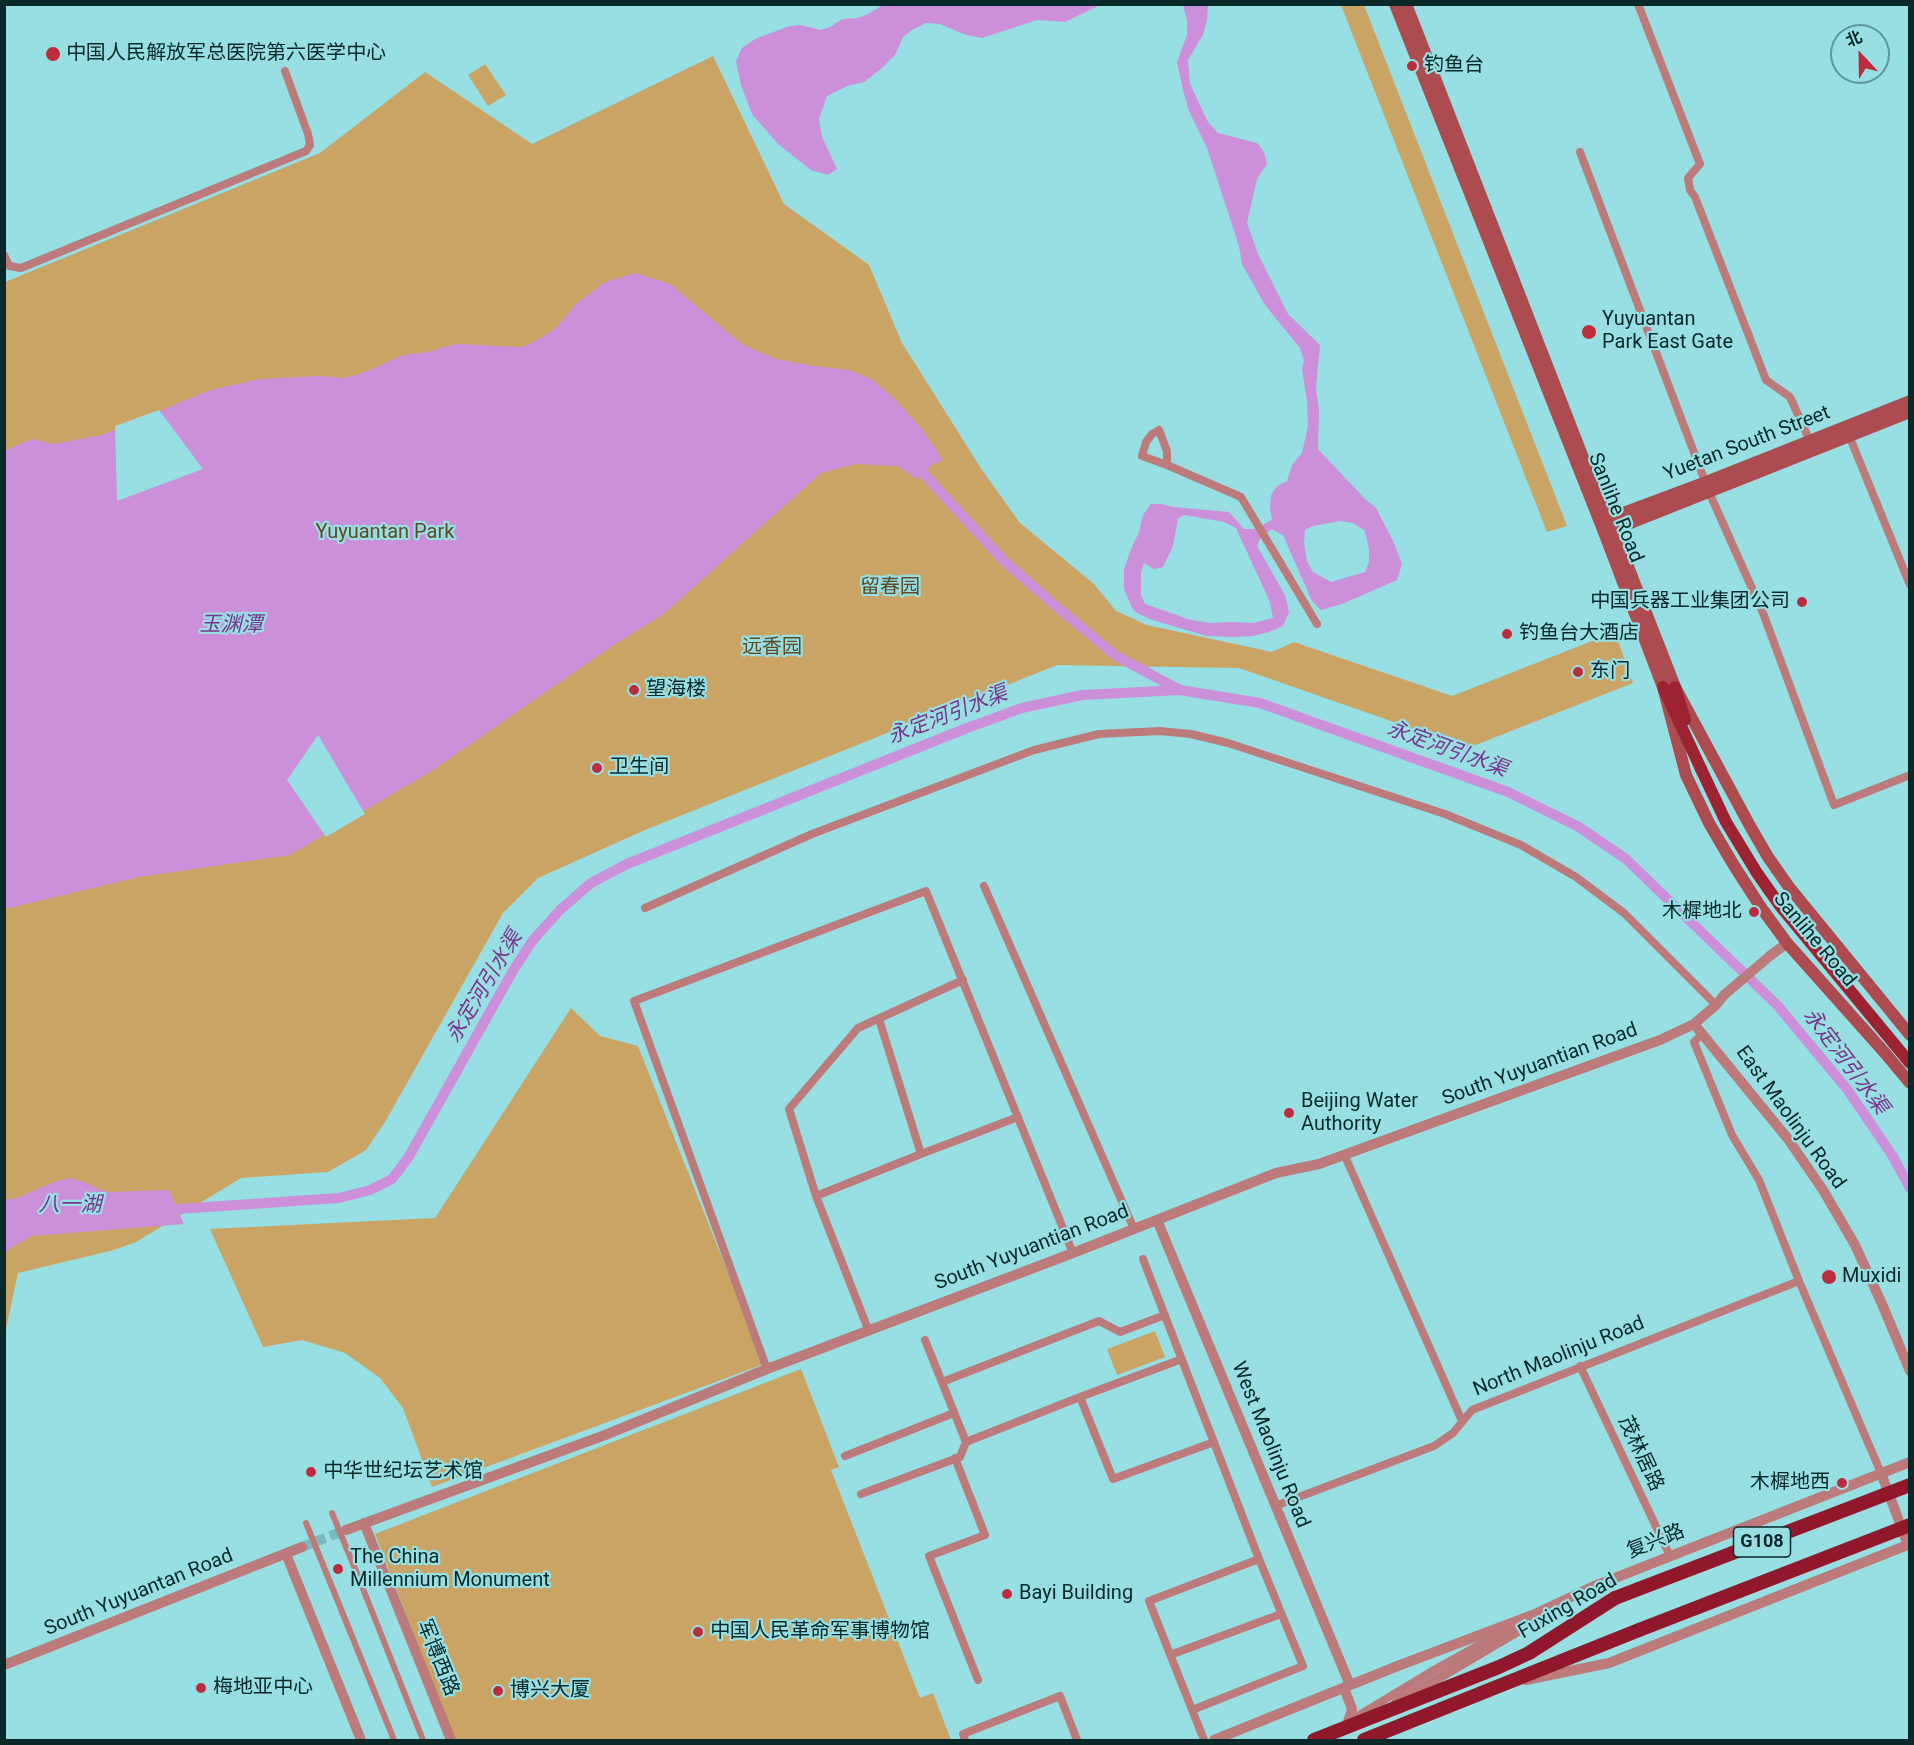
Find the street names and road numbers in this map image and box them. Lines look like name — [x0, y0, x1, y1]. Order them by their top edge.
street label: Yuetan South Street — [1660, 401, 1834, 487]
street label: Sanlihe Road — [1582, 450, 1648, 566]
street label: Sanlihe Road — [1768, 888, 1860, 992]
street label: South Yuyuantian Road — [1439, 1018, 1641, 1112]
street label: East Maolinju Road — [1730, 1042, 1850, 1194]
street label: South Yuyuantian Road — [932, 1200, 1132, 1296]
street label: North Maolinju Road — [1470, 1312, 1648, 1402]
street label: West Maolinju Road — [1226, 1358, 1314, 1532]
street label: 茂林居路 — [1612, 1413, 1668, 1495]
street label: 复兴路 — [1624, 1520, 1688, 1564]
road number: G108 — [1734, 1527, 1790, 1557]
street label: South Yuyuantan Road — [41, 1544, 237, 1642]
street label: Fuxing Road — [1514, 1569, 1622, 1645]
street label: 军博西路 — [411, 1616, 463, 1700]

